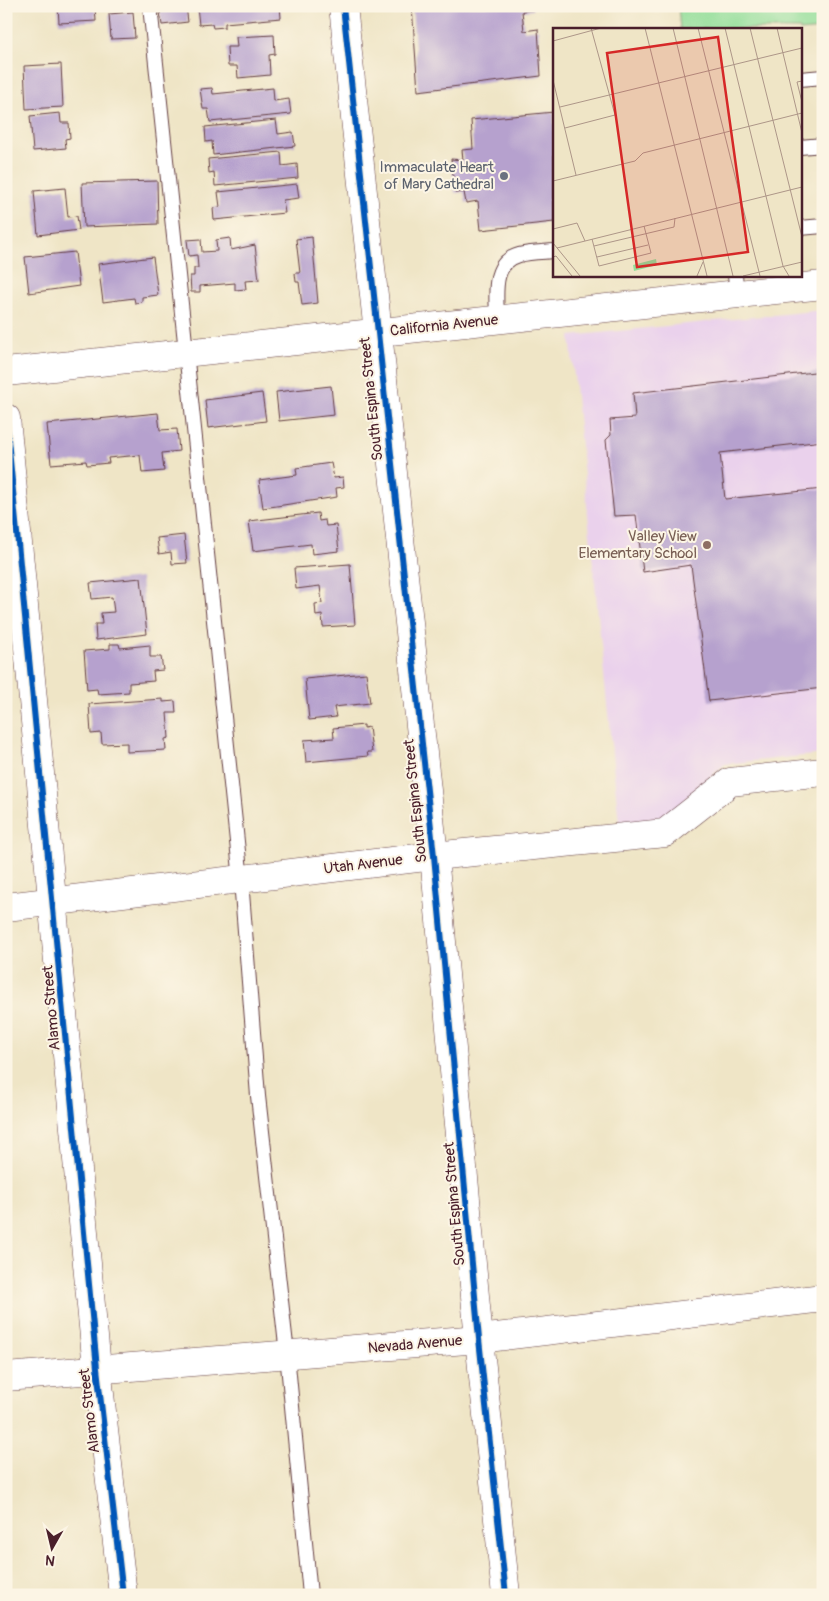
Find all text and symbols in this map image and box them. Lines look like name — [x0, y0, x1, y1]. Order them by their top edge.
inset map — [553, 28, 802, 276]
place label: Immaculate Heart of Mary Cathedral — [380, 158, 495, 194]
marker: Immaculate Heart of Mary Cathedral — [498, 170, 510, 182]
street label: California Avenue — [389, 310, 500, 341]
street label: South Espina Street — [355, 335, 387, 462]
place label: Valley View Elementary School — [579, 527, 697, 563]
marker: Valley View Elementary School — [701, 539, 713, 551]
street label: South Espina Street — [399, 737, 431, 864]
street label: Utah Avenue — [323, 850, 404, 879]
street label: Alamo Street — [38, 964, 65, 1051]
street label: South Espina Street — [440, 1140, 469, 1267]
street label: Nevada Avenue — [367, 1331, 464, 1358]
street label: Alamo Street — [75, 1366, 104, 1455]
north arrow — [28, 1524, 78, 1574]
text: N — [44, 1551, 56, 1569]

